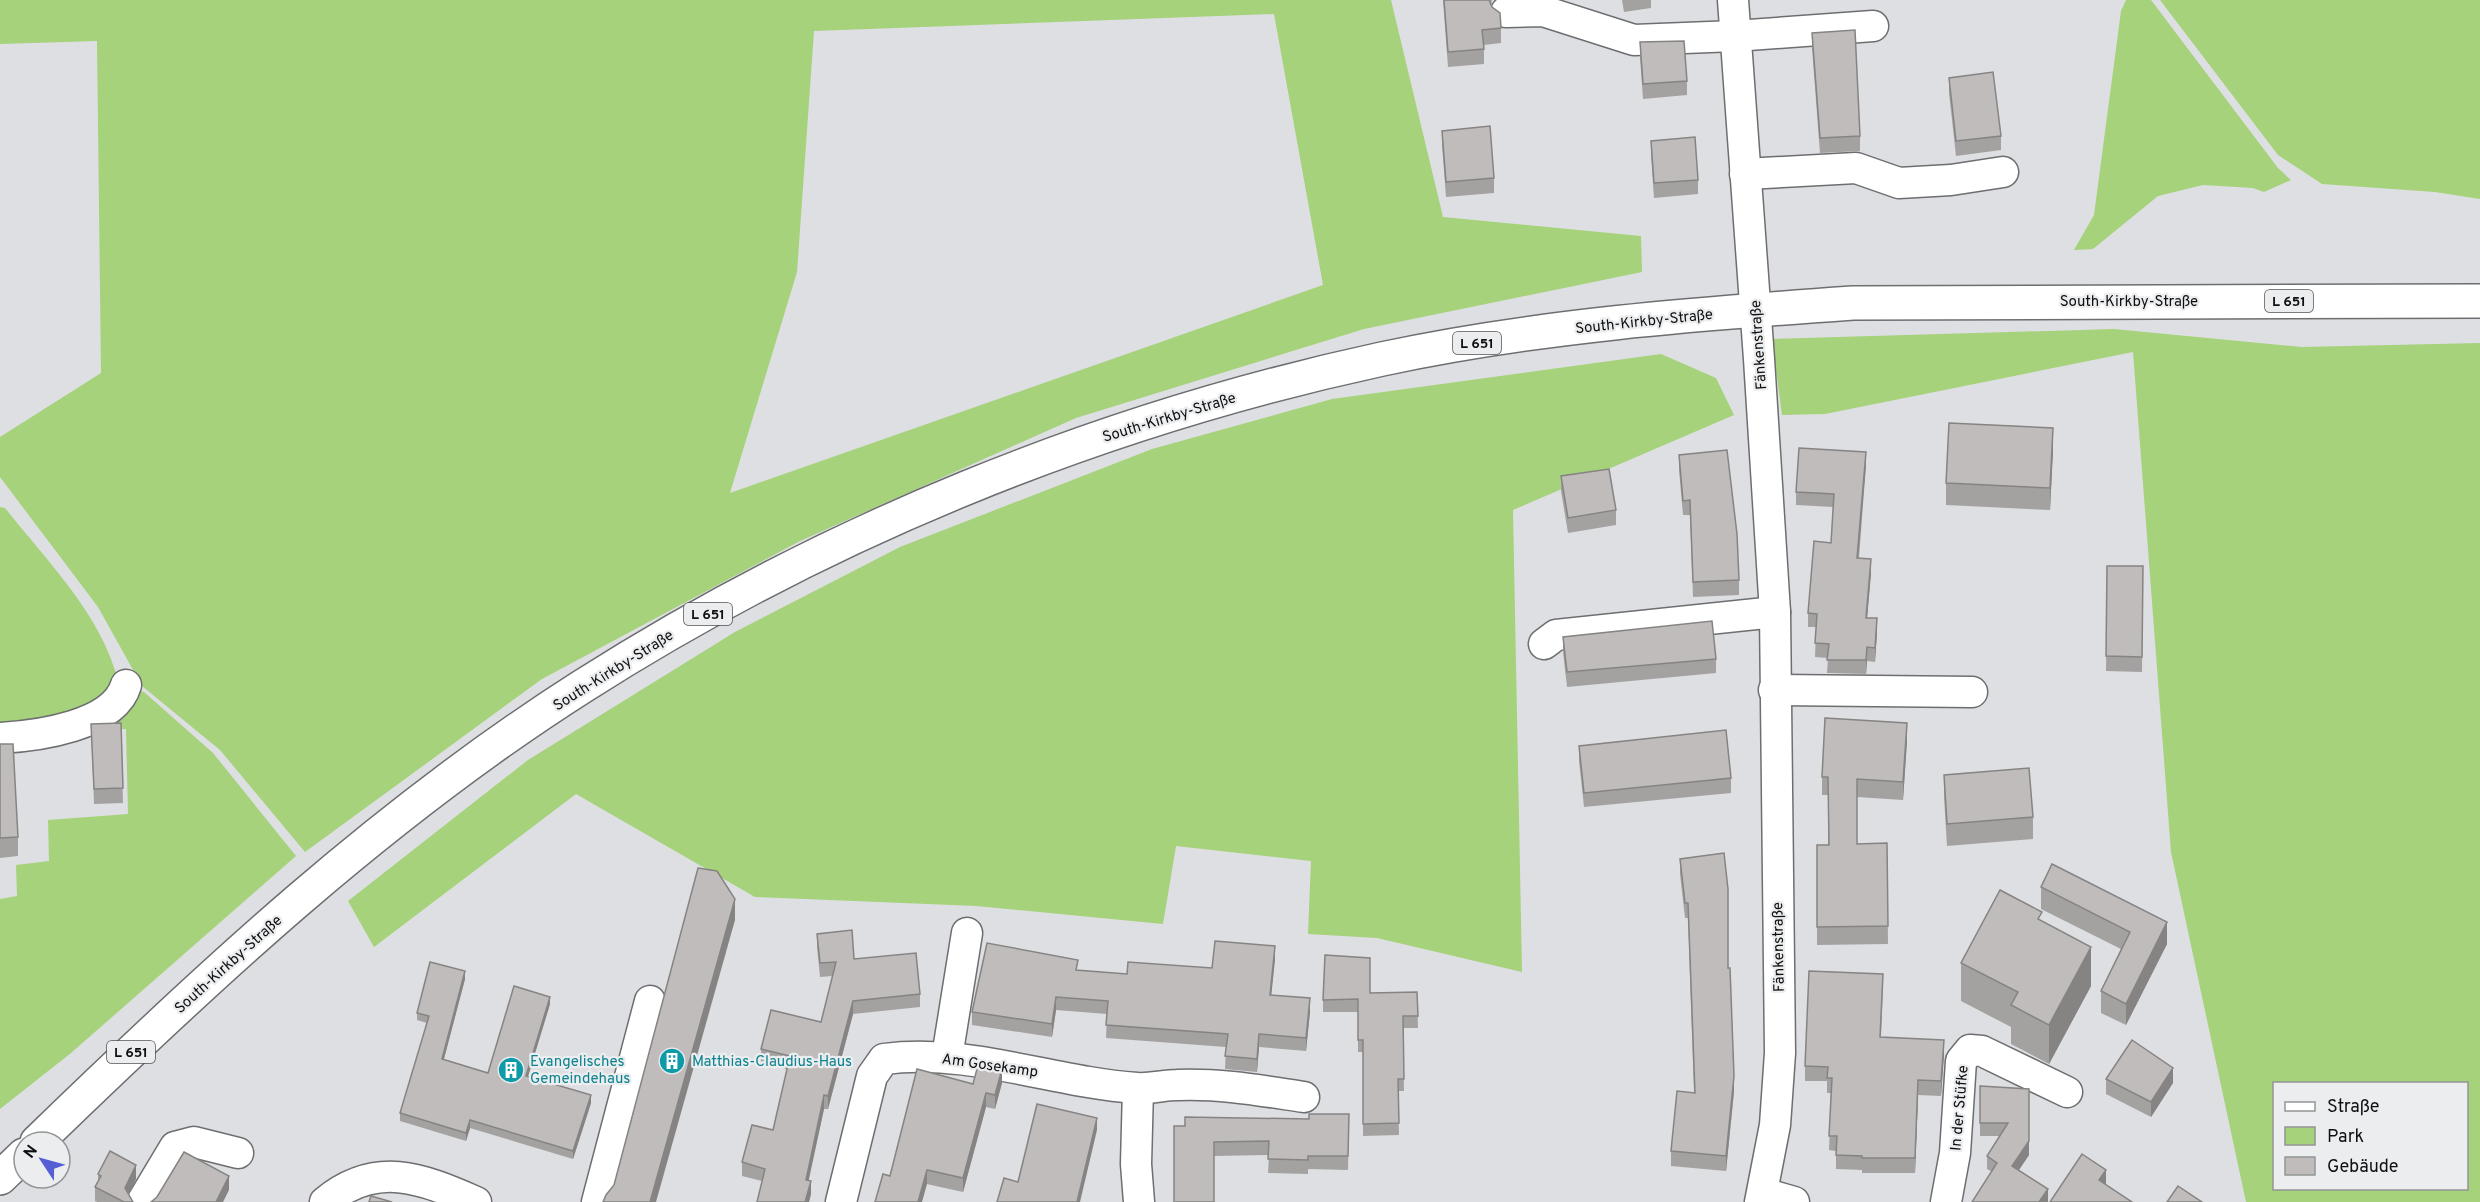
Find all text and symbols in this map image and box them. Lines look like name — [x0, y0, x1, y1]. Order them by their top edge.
road number: L 651 — [2265, 290, 2313, 312]
street label: South-Kirkby-Straße — [2060, 293, 2198, 312]
street label: Fänkenstraße — [1747, 299, 1772, 390]
street label: South-Kirkby-Straße — [1574, 306, 1714, 339]
road number: L 651 — [1453, 332, 1501, 354]
street label: South-Kirkby-Straße — [1101, 389, 1238, 448]
road number: L 651 — [684, 603, 732, 625]
street label: South-Kirkby-Straße — [550, 627, 677, 716]
street label: Fänkenstraße — [1769, 902, 1790, 992]
street label: South-Kirkby-Straße — [171, 912, 287, 1018]
road number: L 651 — [107, 1041, 155, 1063]
building icon: Matthias-Claudius-Haus — [657, 1046, 687, 1076]
street label: Am Gosekamp — [940, 1050, 1039, 1083]
place label: Evangelisches Gemeindehaus — [530, 1053, 630, 1089]
place label: Matthias-Claudius-Haus — [692, 1053, 852, 1072]
building icon: Evangelisches Gemeindehaus — [496, 1055, 526, 1085]
street label: In der Stüfke — [1947, 1065, 1974, 1152]
legend — [2273, 1082, 2468, 1190]
text: Straße — [2327, 1096, 2379, 1119]
text: Park — [2327, 1126, 2364, 1149]
north arrow — [12, 1130, 72, 1190]
text: N — [20, 1142, 43, 1163]
text: Gebäude — [2327, 1156, 2399, 1179]

